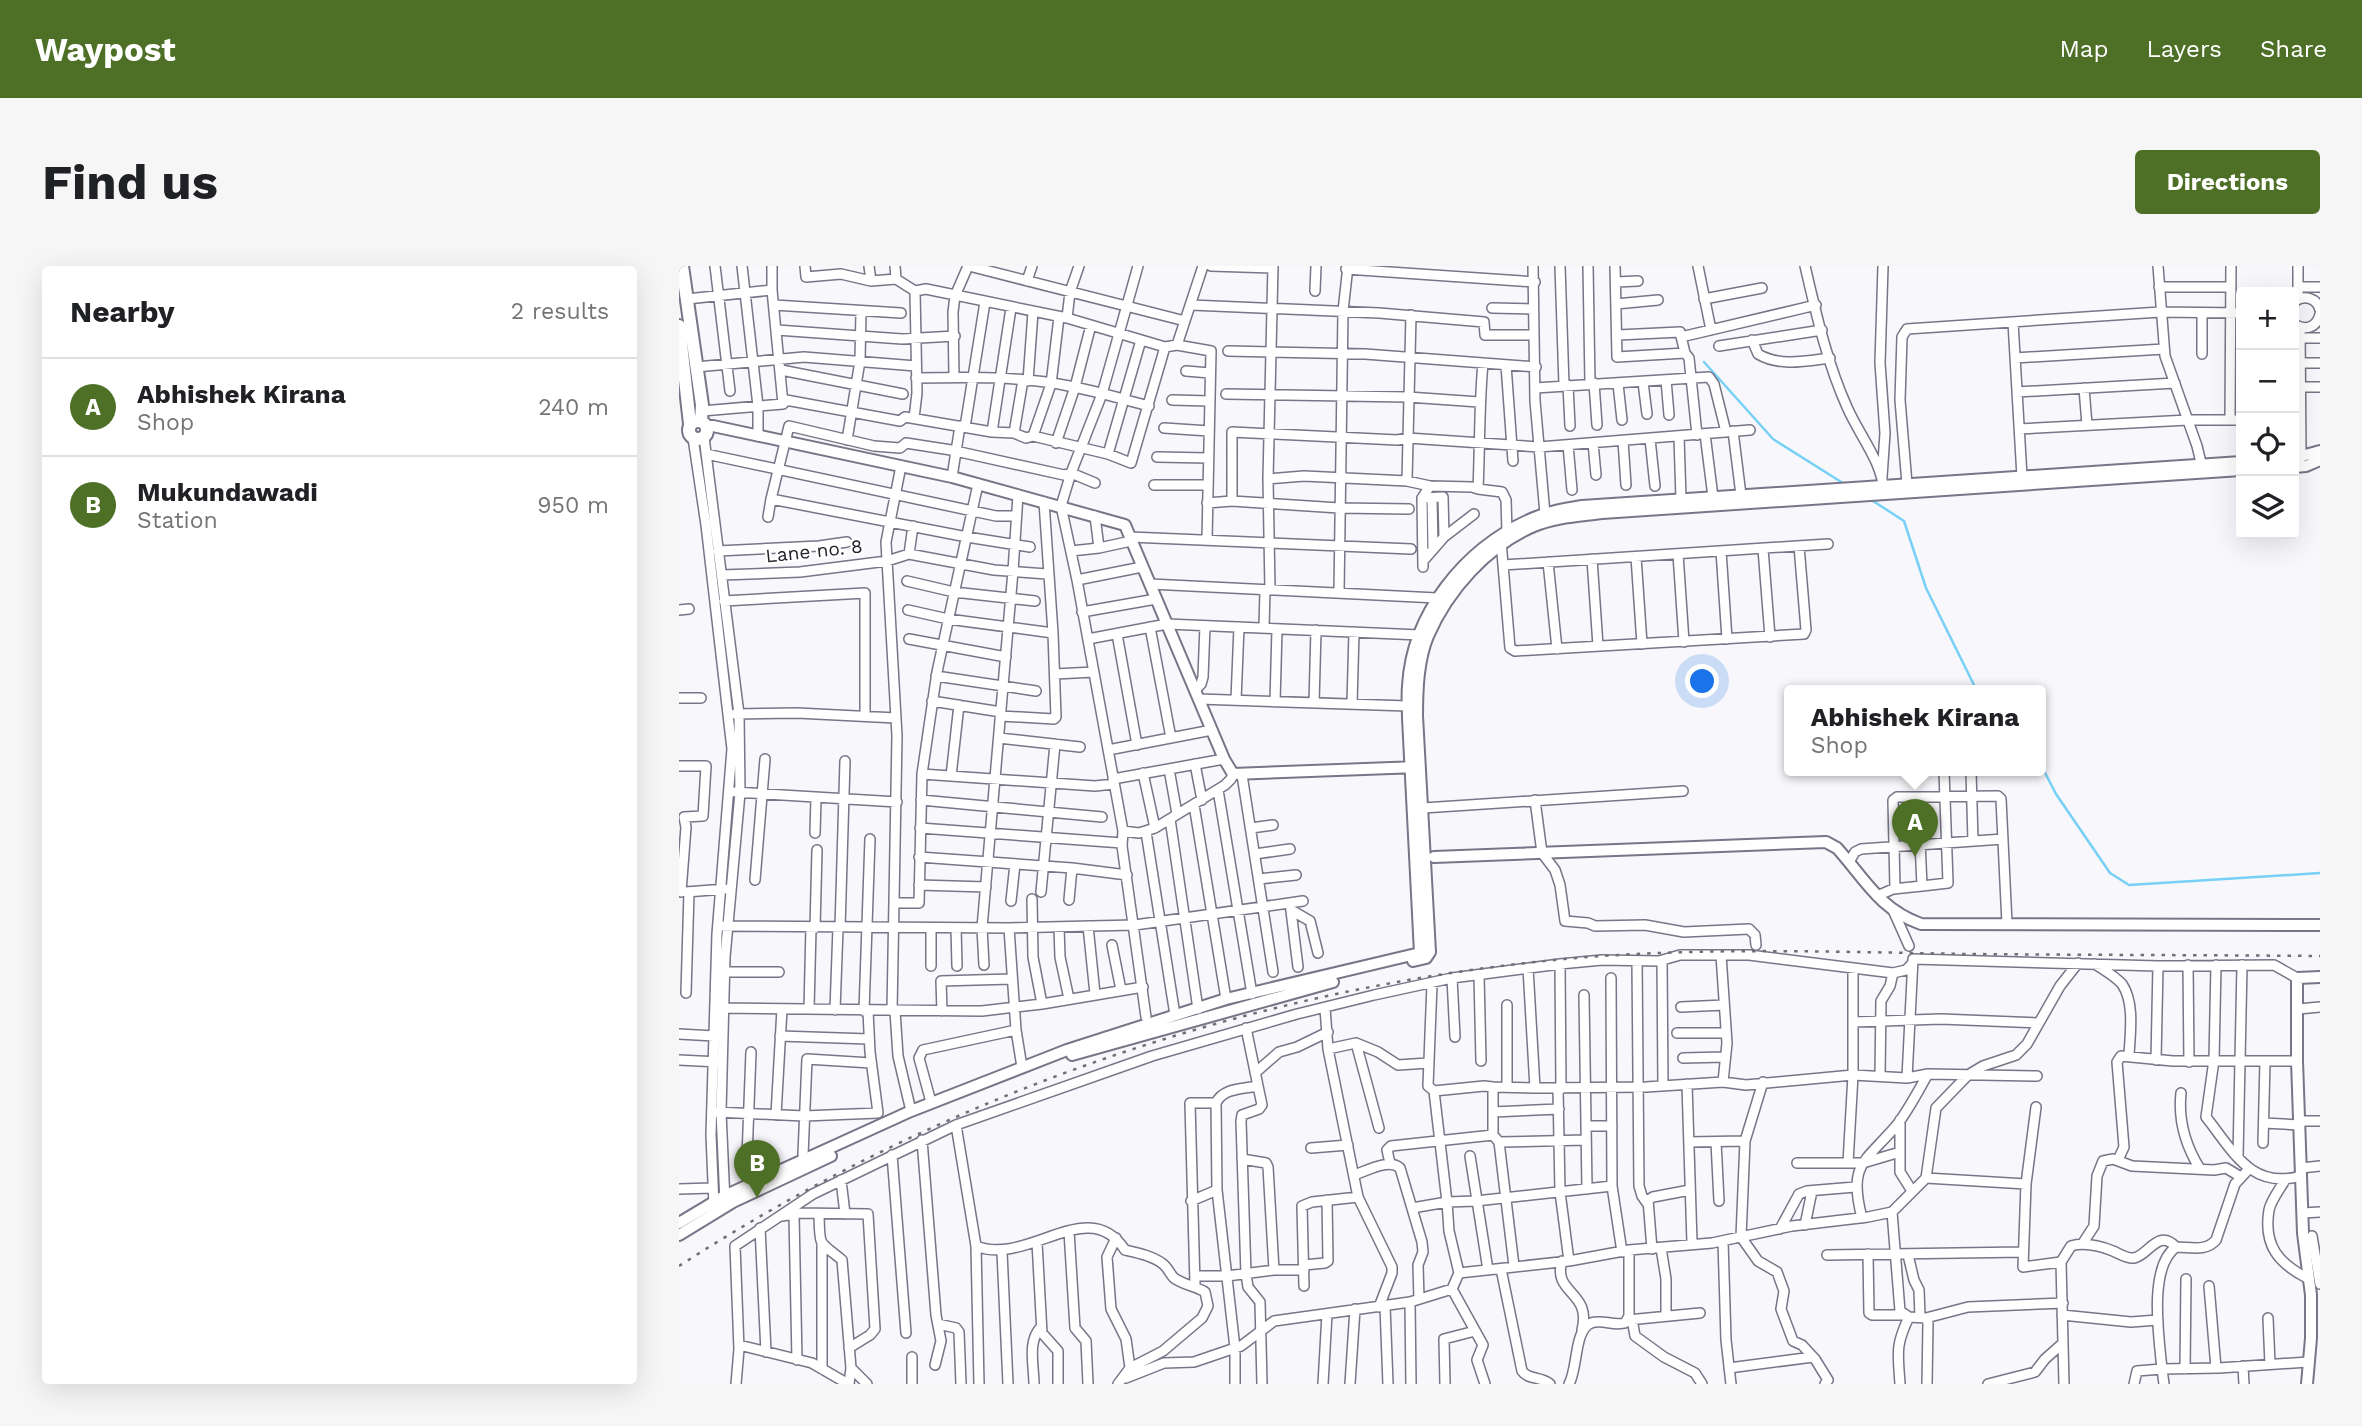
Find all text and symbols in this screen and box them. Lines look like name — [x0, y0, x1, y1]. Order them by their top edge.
text: Waypost — [35, 30, 176, 69]
text: Map — [2060, 35, 2108, 63]
text: Layers — [2146, 35, 2222, 63]
text: Share — [2260, 35, 2327, 63]
button: Directions — [2135, 150, 2320, 214]
text: Find us — [42, 153, 218, 211]
map controls — [2236, 287, 2299, 539]
button: + — [2236, 287, 2299, 350]
text: Nearby — [70, 294, 175, 329]
text: 2 results — [511, 298, 609, 325]
button: − — [2236, 350, 2299, 413]
text: Abhishek Kirana — [137, 379, 346, 409]
text: A — [85, 394, 101, 421]
text: 240 m — [538, 394, 609, 421]
text: Shop — [137, 409, 194, 436]
button: locate — [2236, 413, 2299, 476]
button: layers — [2236, 476, 2299, 539]
text: Mukundawadi — [137, 477, 318, 507]
text: B — [85, 492, 101, 519]
text: 950 m — [537, 492, 609, 519]
text: Station — [137, 507, 218, 534]
street label: Lane no. 8 — [764, 534, 864, 568]
your location — [1685, 664, 1719, 698]
popup — [1784, 685, 2046, 776]
text: Abhishek Kirana — [1811, 702, 2019, 732]
text: Shop — [1811, 732, 1868, 759]
pin: A — [1892, 799, 1938, 857]
pin: B — [734, 1140, 780, 1198]

